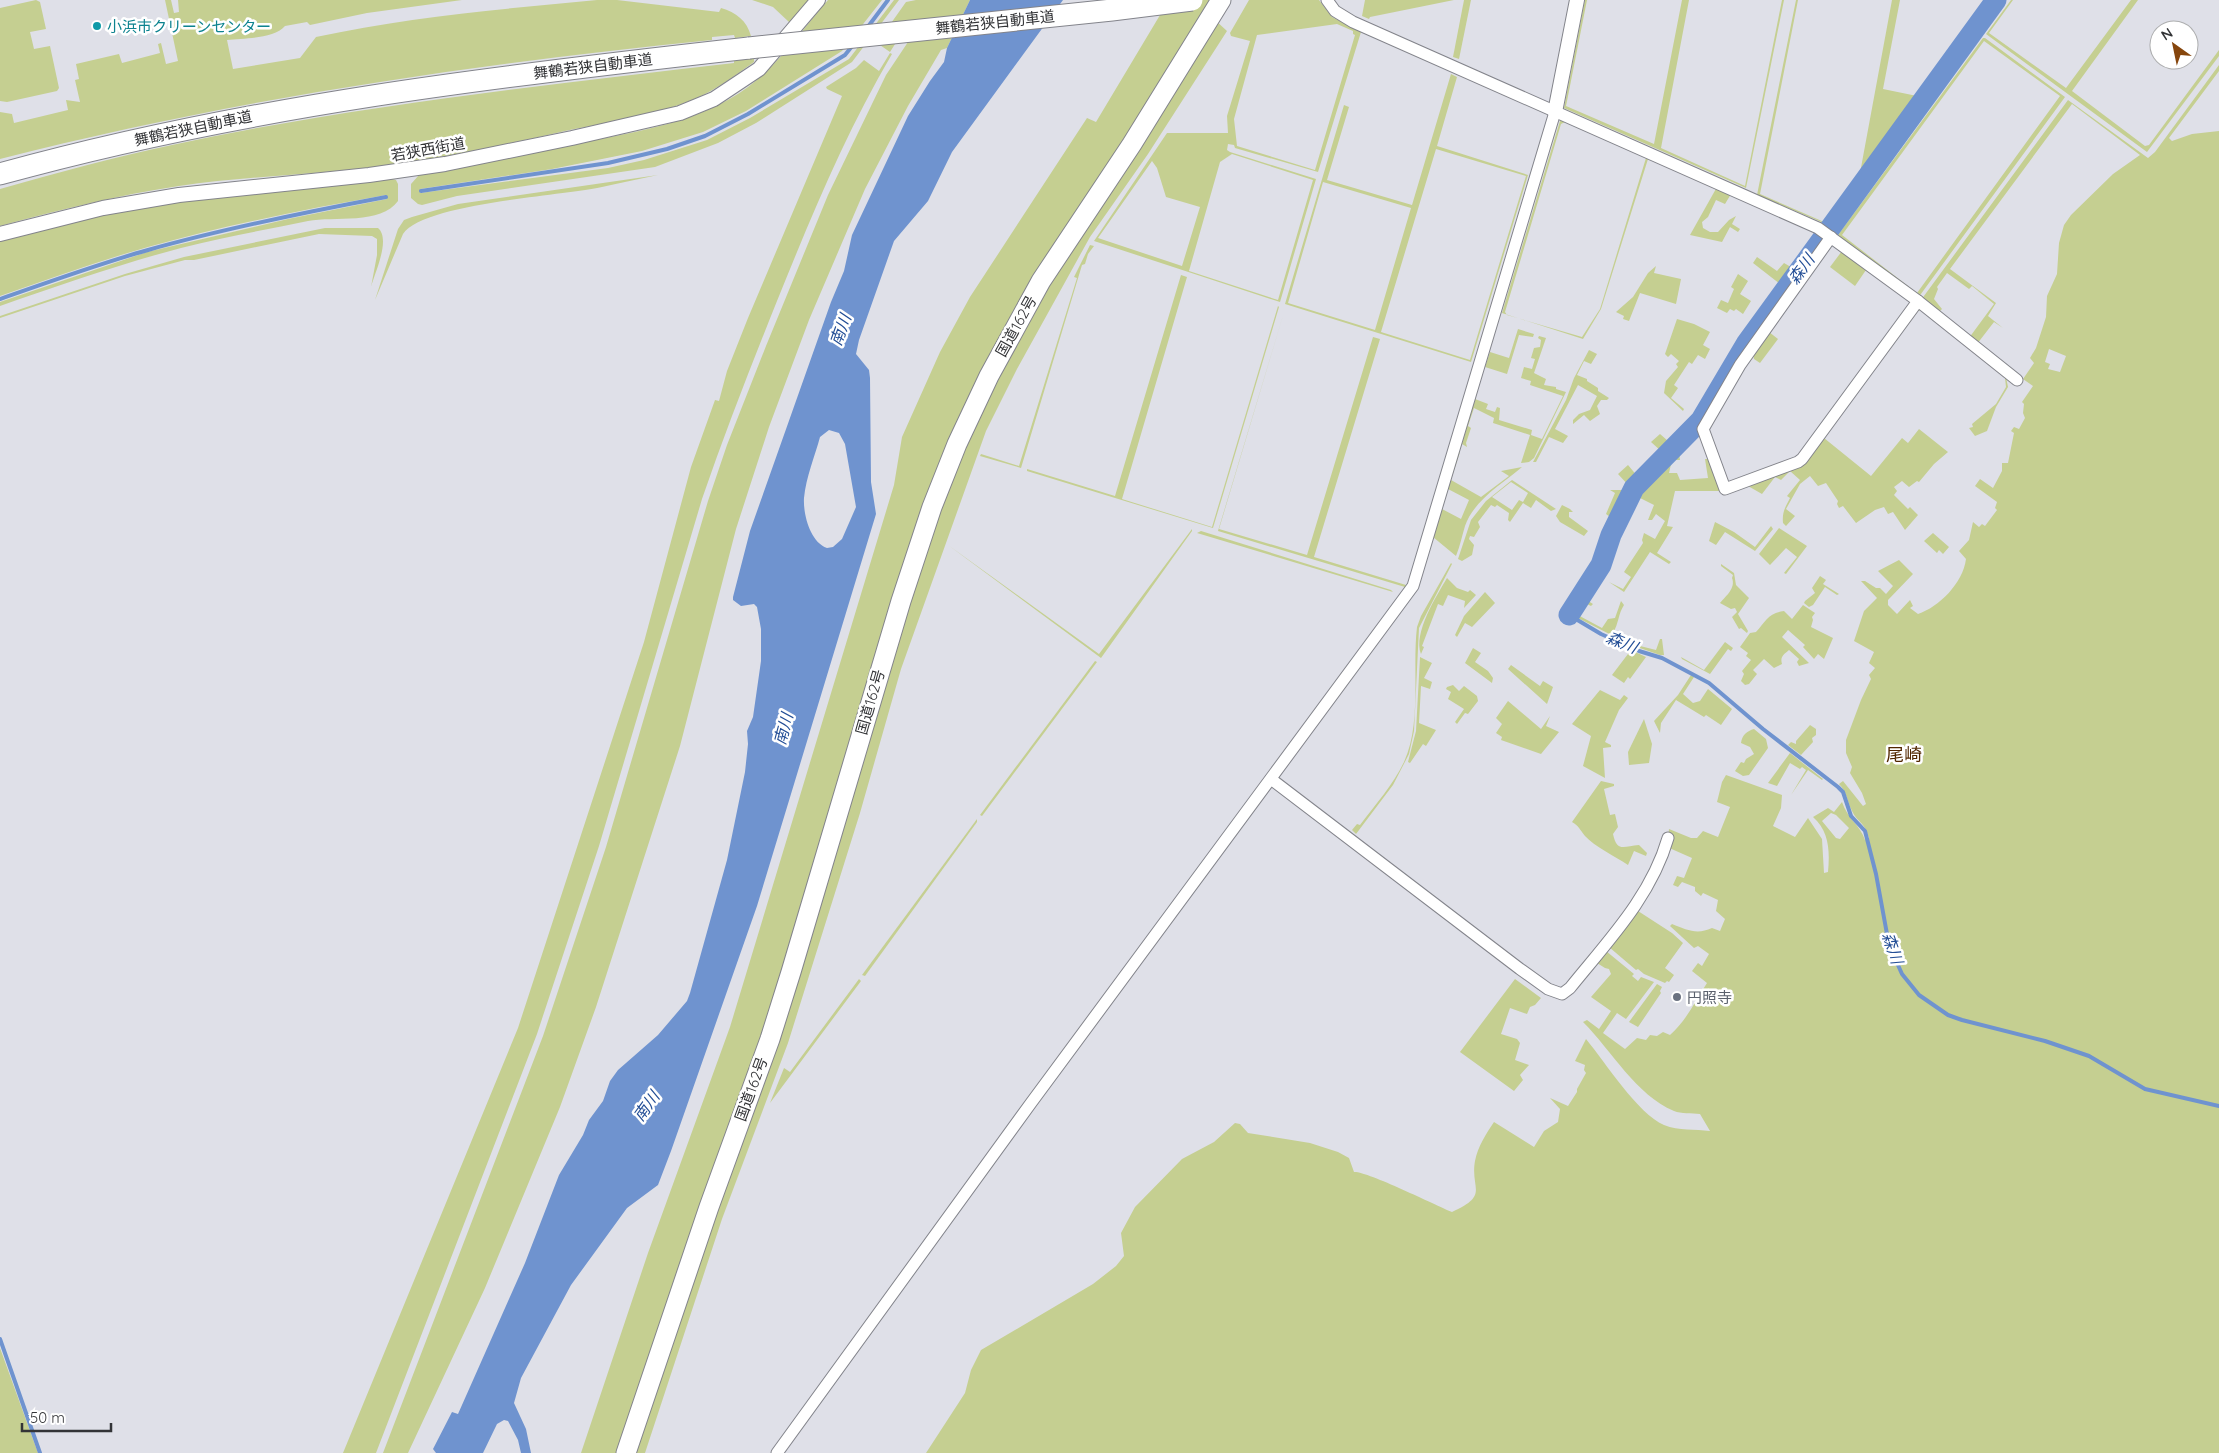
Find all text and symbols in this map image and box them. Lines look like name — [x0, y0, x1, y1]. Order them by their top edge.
street label: 舞鶴若狭自動車道 — [934, 6, 1056, 38]
place label: 小浜市クリーンセンター — [107, 17, 271, 36]
marker: 小浜市クリーンセンター — [91, 20, 103, 32]
north arrow — [2149, 20, 2199, 70]
text: N — [2158, 24, 2176, 44]
street label: 舞鶴若狭自動車道 — [532, 49, 654, 83]
street label: 舞鶴若狭自動車道 — [132, 106, 254, 150]
street label: 若狭西街道 — [389, 133, 467, 165]
water label: 森川 — [1784, 249, 1820, 288]
street label: 国道162号 — [991, 292, 1041, 360]
water label: 南川 — [825, 310, 856, 348]
water label: 森川 — [1603, 627, 1642, 658]
street label: 国道162号 — [852, 667, 888, 737]
water label: 南川 — [769, 709, 797, 747]
district label: 尾崎 — [1886, 743, 1922, 766]
water label: 森川 — [1878, 930, 1908, 968]
place label: 円照寺 — [1687, 988, 1732, 1007]
marker: 円照寺 — [1671, 991, 1683, 1003]
street label: 国道162号 — [731, 1054, 771, 1124]
water label: 南川 — [629, 1086, 665, 1125]
scale bar — [22, 1400, 111, 1432]
text: 50 m — [30, 1408, 65, 1427]

